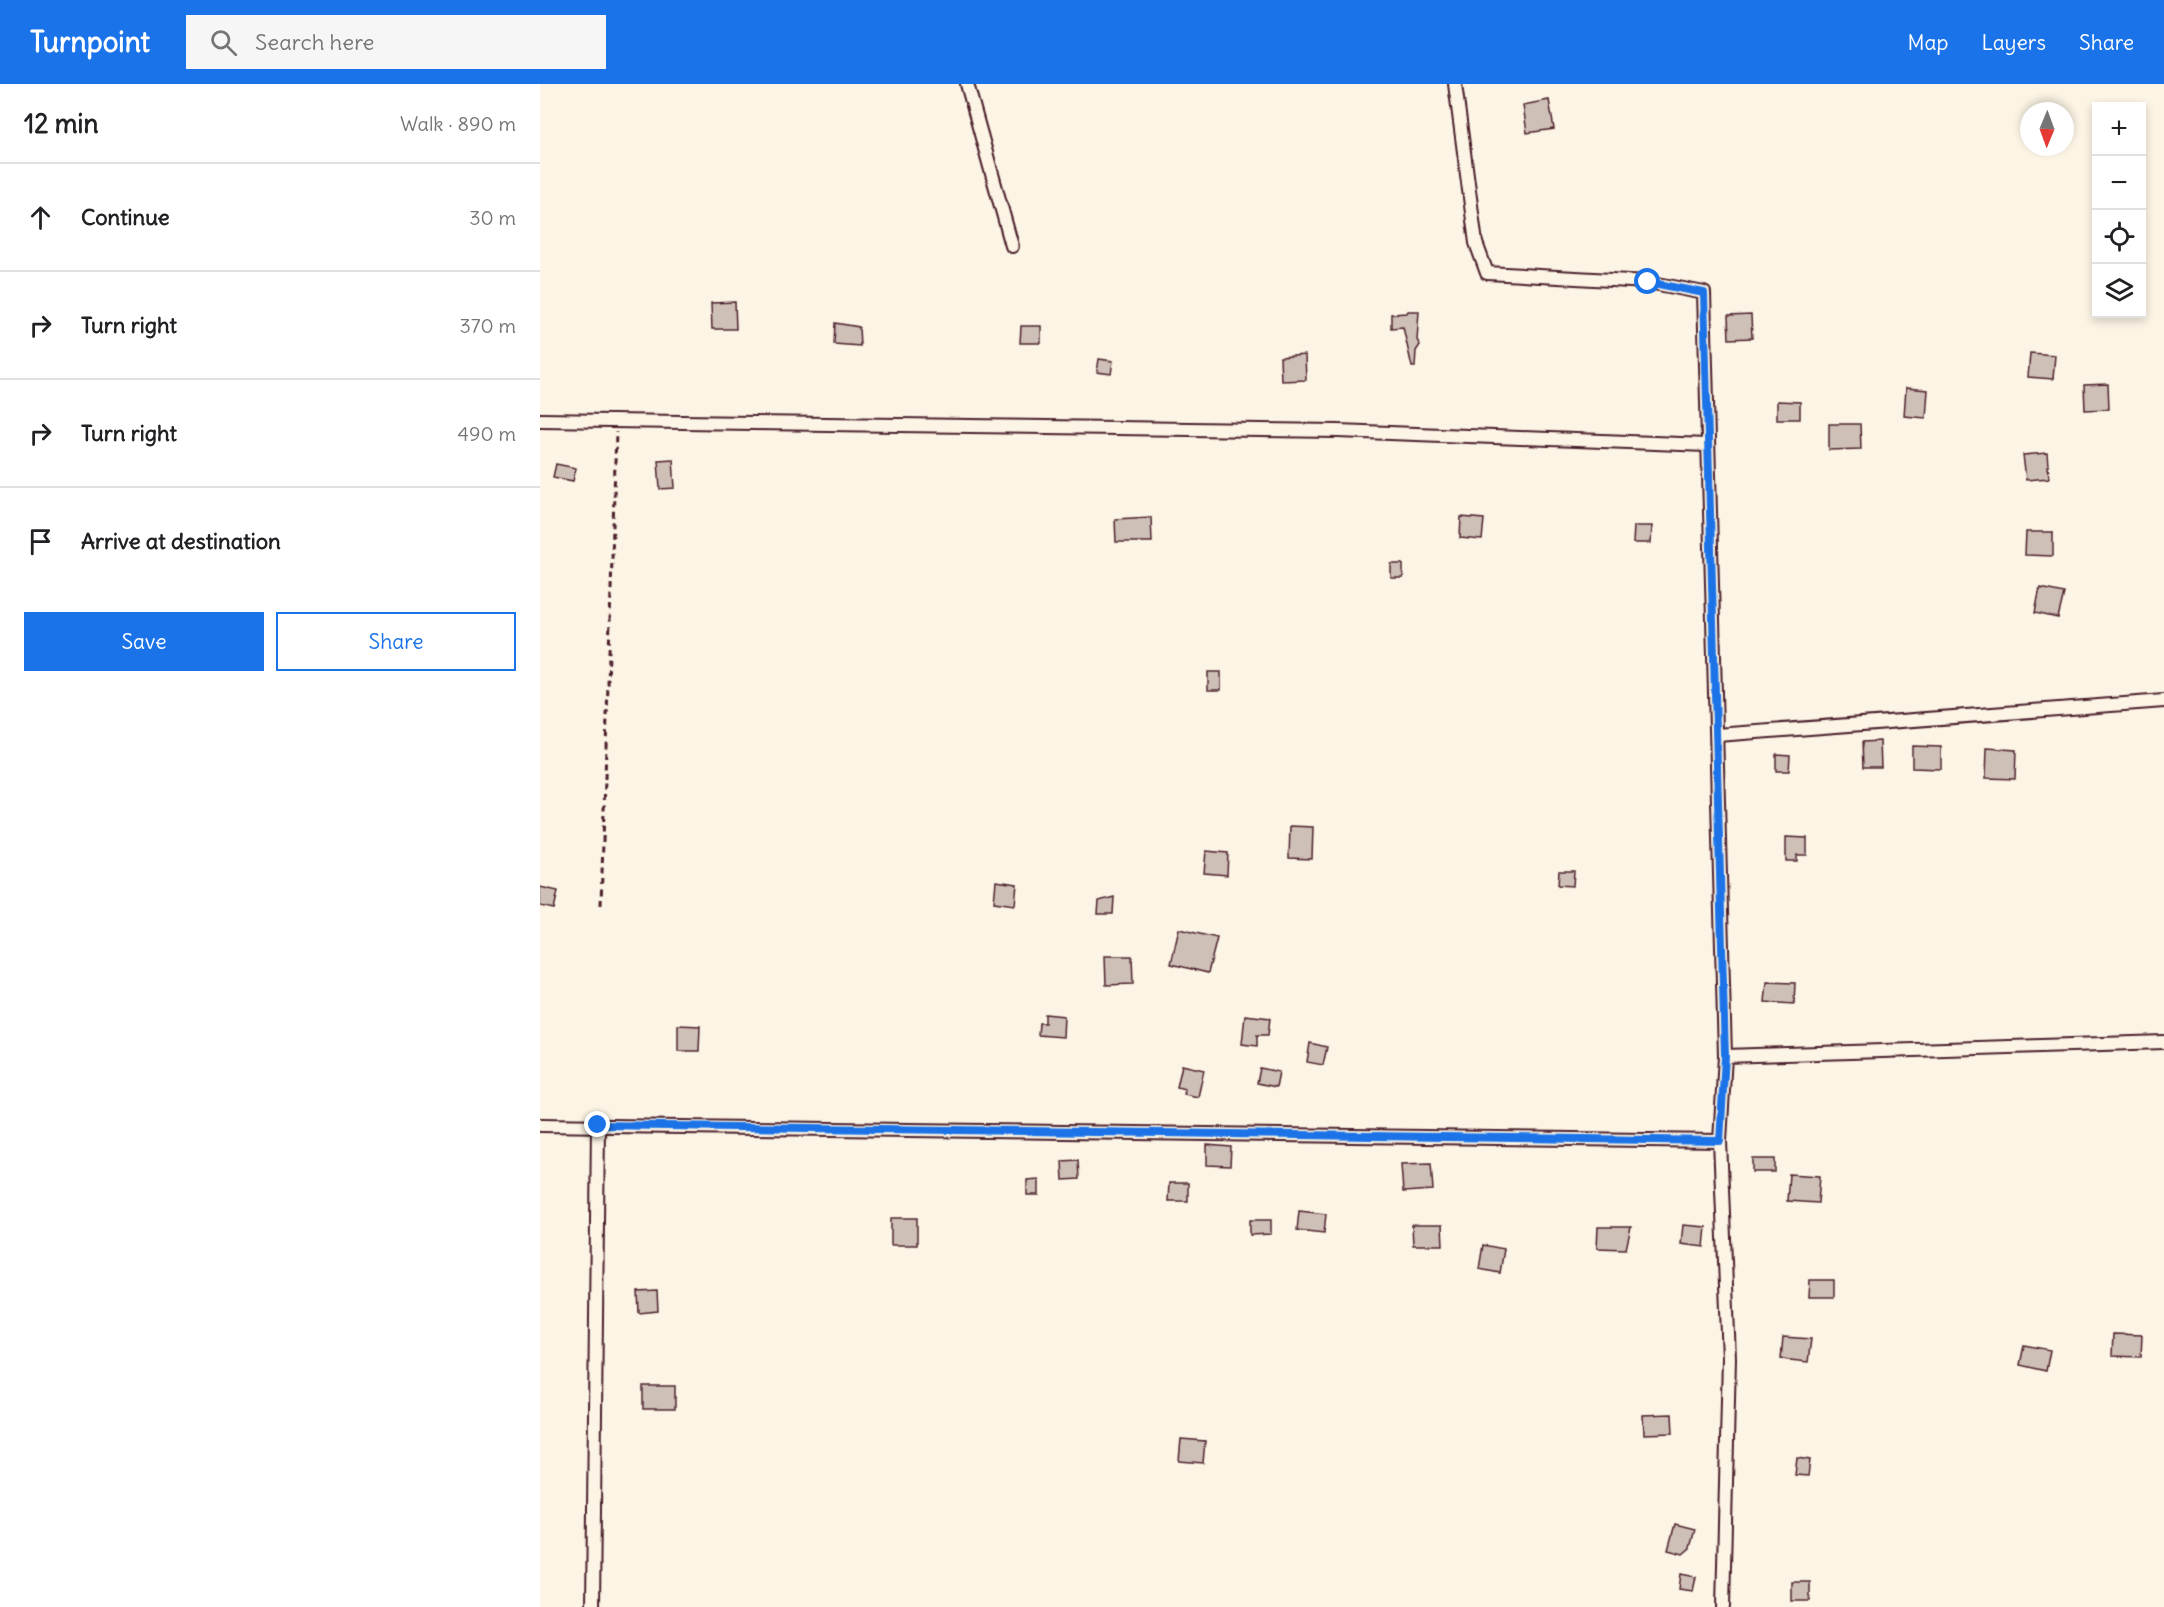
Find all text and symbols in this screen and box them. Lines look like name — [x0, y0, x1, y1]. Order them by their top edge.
search box — [186, 15, 606, 69]
text: Turnpoint — [30, 24, 150, 60]
icon: search — [207, 26, 240, 59]
text: Search here — [255, 28, 374, 56]
text: Map — [1908, 29, 1948, 56]
text: Layers — [1981, 29, 2046, 56]
text: Share — [2079, 29, 2134, 56]
north arrow — [2020, 102, 2074, 156]
map controls — [2092, 102, 2146, 318]
button: + — [2092, 102, 2146, 156]
text: 12 min — [24, 107, 98, 140]
text: Walk · 890 m — [400, 111, 516, 136]
button: − — [2092, 156, 2146, 210]
icon: ahead — [24, 201, 57, 234]
text: Continue — [81, 203, 170, 231]
text: 30 m — [469, 205, 516, 230]
button: locate — [2092, 210, 2146, 264]
button: layers — [2092, 264, 2146, 318]
route start — [1634, 268, 1660, 294]
icon: right — [24, 309, 57, 342]
text: Turn right — [81, 311, 177, 339]
text: 370 m — [459, 313, 516, 338]
icon: right — [24, 417, 57, 450]
text: Turn right — [81, 419, 177, 447]
text: 490 m — [457, 421, 516, 446]
icon: arrive — [24, 525, 57, 558]
text: Arrive at destination — [81, 527, 281, 555]
button: Save — [24, 612, 264, 671]
button: Share — [276, 612, 516, 671]
route end — [584, 1111, 610, 1137]

